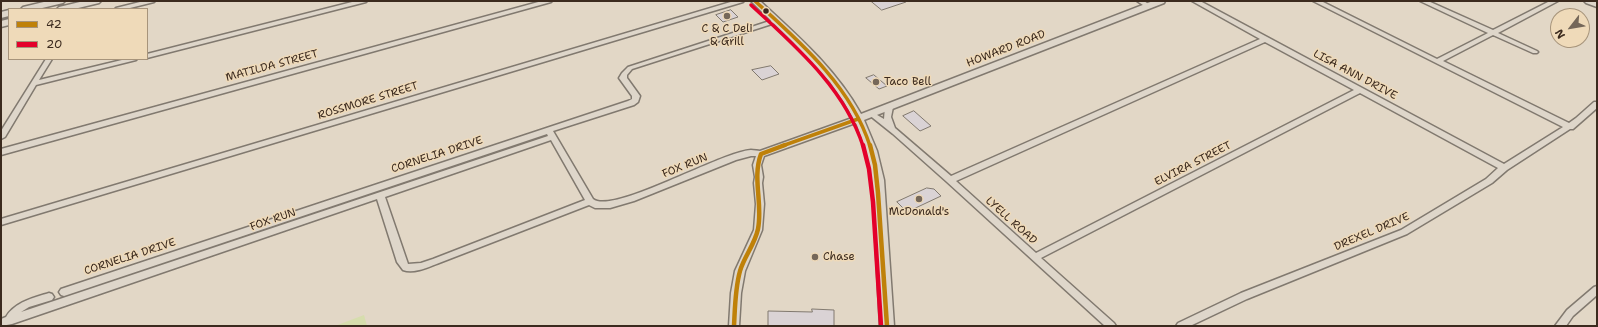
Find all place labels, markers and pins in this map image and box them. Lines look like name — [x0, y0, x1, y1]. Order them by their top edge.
unlabelled marker — [761, 6, 771, 16]
marker: C & C Deli & Grill — [722, 11, 732, 21]
place label: C & C Deli & Grill — [701, 22, 753, 48]
place label: Taco Bell — [884, 75, 931, 89]
marker: Taco Bell — [871, 77, 881, 87]
marker: McDonald's — [914, 194, 924, 204]
place label: McDonald's — [889, 205, 949, 219]
place label: Chase — [823, 250, 855, 264]
marker: Chase — [810, 252, 820, 262]

